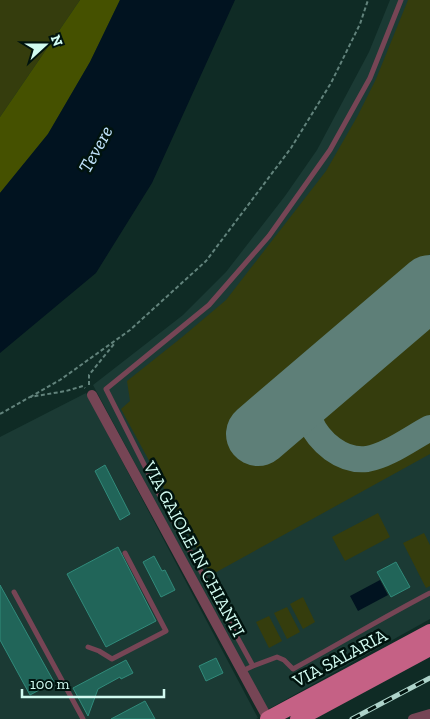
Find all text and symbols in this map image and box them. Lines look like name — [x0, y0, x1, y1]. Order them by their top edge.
north arrow — [20, 20, 70, 70]
text: N — [47, 33, 67, 49]
water label: Tevere — [73, 122, 118, 177]
street label: VIA GAIOLE IN CHIANTI — [138, 457, 250, 641]
street label: VIA SALARIA — [288, 624, 391, 692]
scale bar — [22, 666, 165, 698]
text: 100 m — [30, 675, 69, 693]

